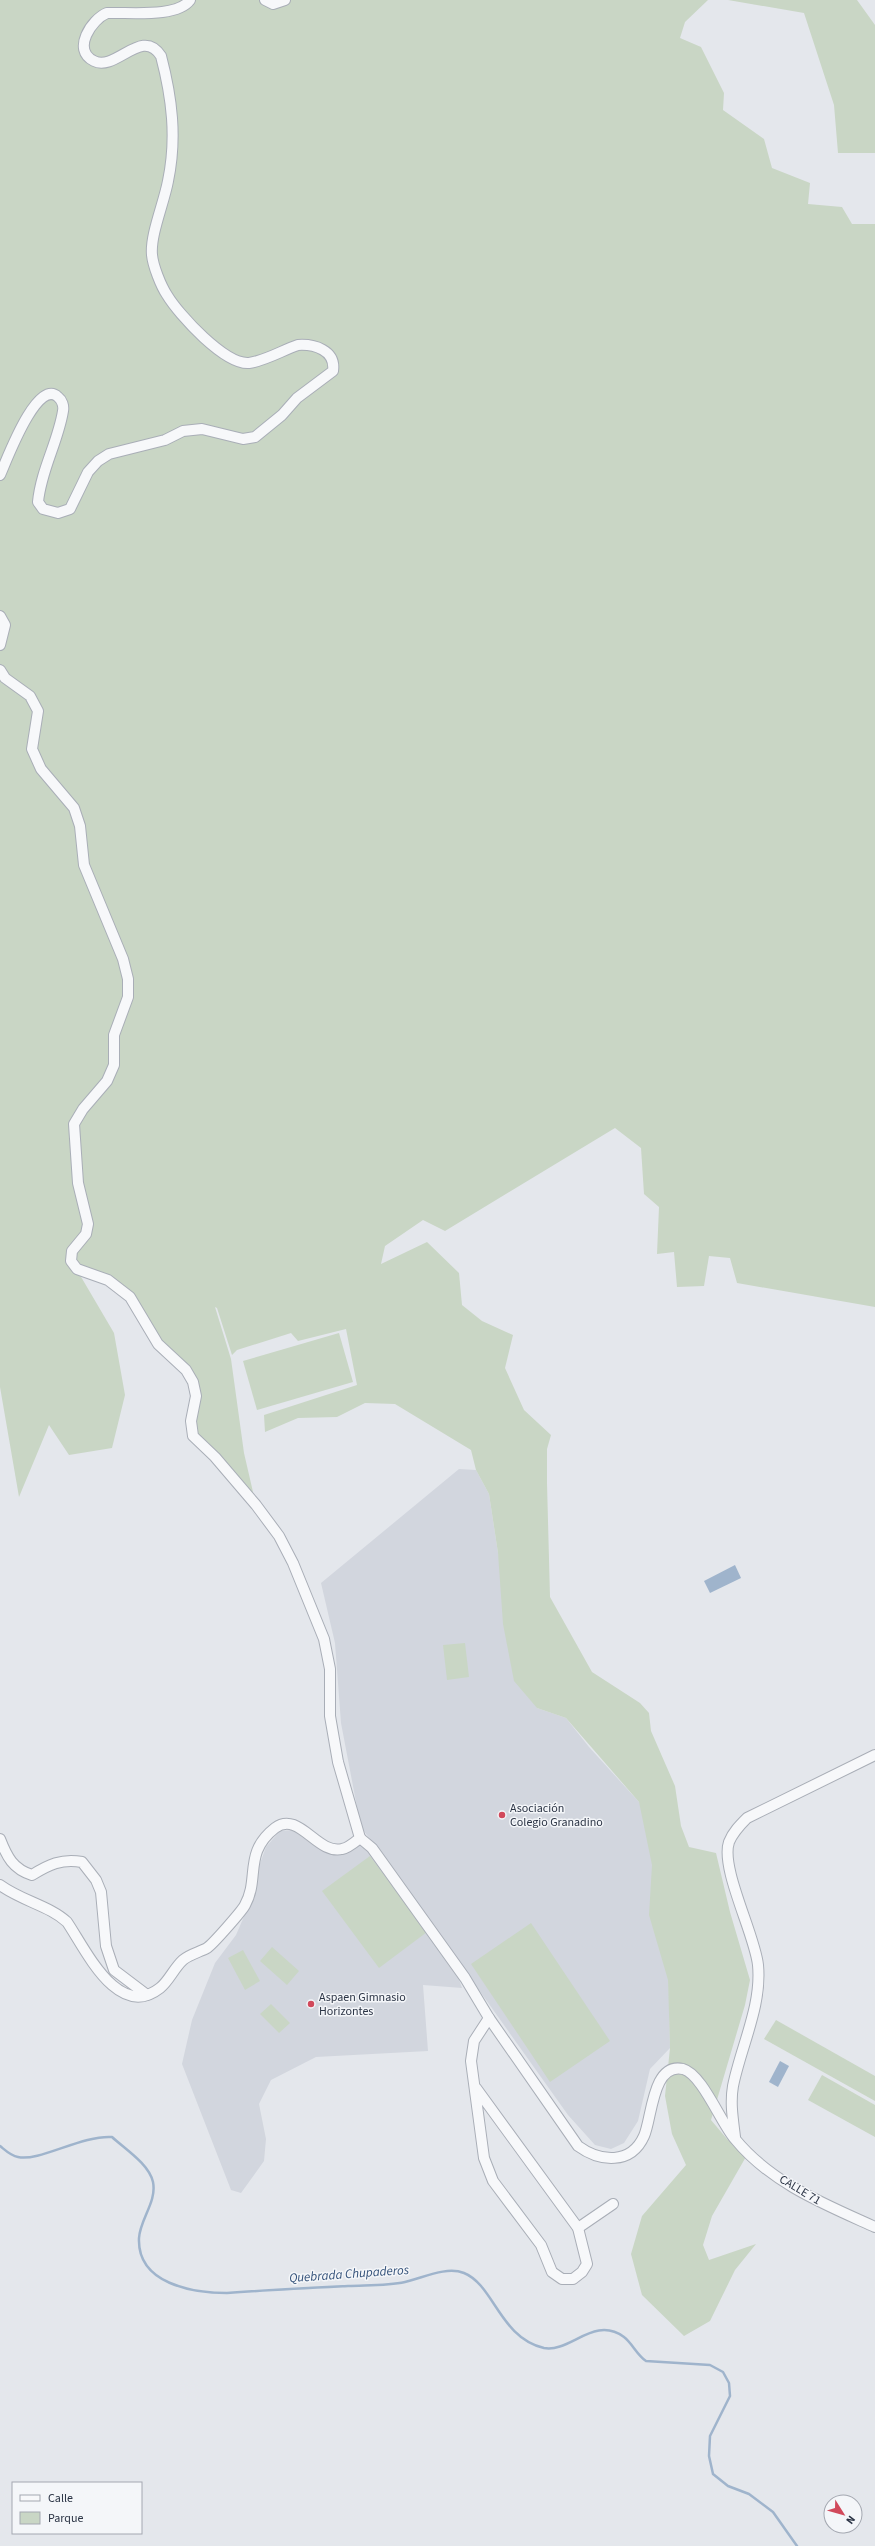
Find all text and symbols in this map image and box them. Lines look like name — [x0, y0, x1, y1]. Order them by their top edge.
place label: Asociación Colegio Granadino — [510, 1800, 603, 1831]
marker: Asociación Colegio Granadino — [497, 1810, 507, 1820]
place label: Aspaen Gimnasio Horizontes — [319, 1989, 406, 2020]
marker: Aspaen Gimnasio Horizontes — [306, 1999, 316, 2009]
street label: CALLE 71 — [776, 2171, 824, 2209]
water label: Quebrada Chupaderos — [288, 2261, 410, 2287]
legend — [12, 2482, 142, 2534]
text: Calle — [48, 2490, 73, 2507]
north arrow — [823, 2494, 863, 2534]
text: Parque — [48, 2510, 84, 2527]
text: N — [842, 2512, 859, 2527]

